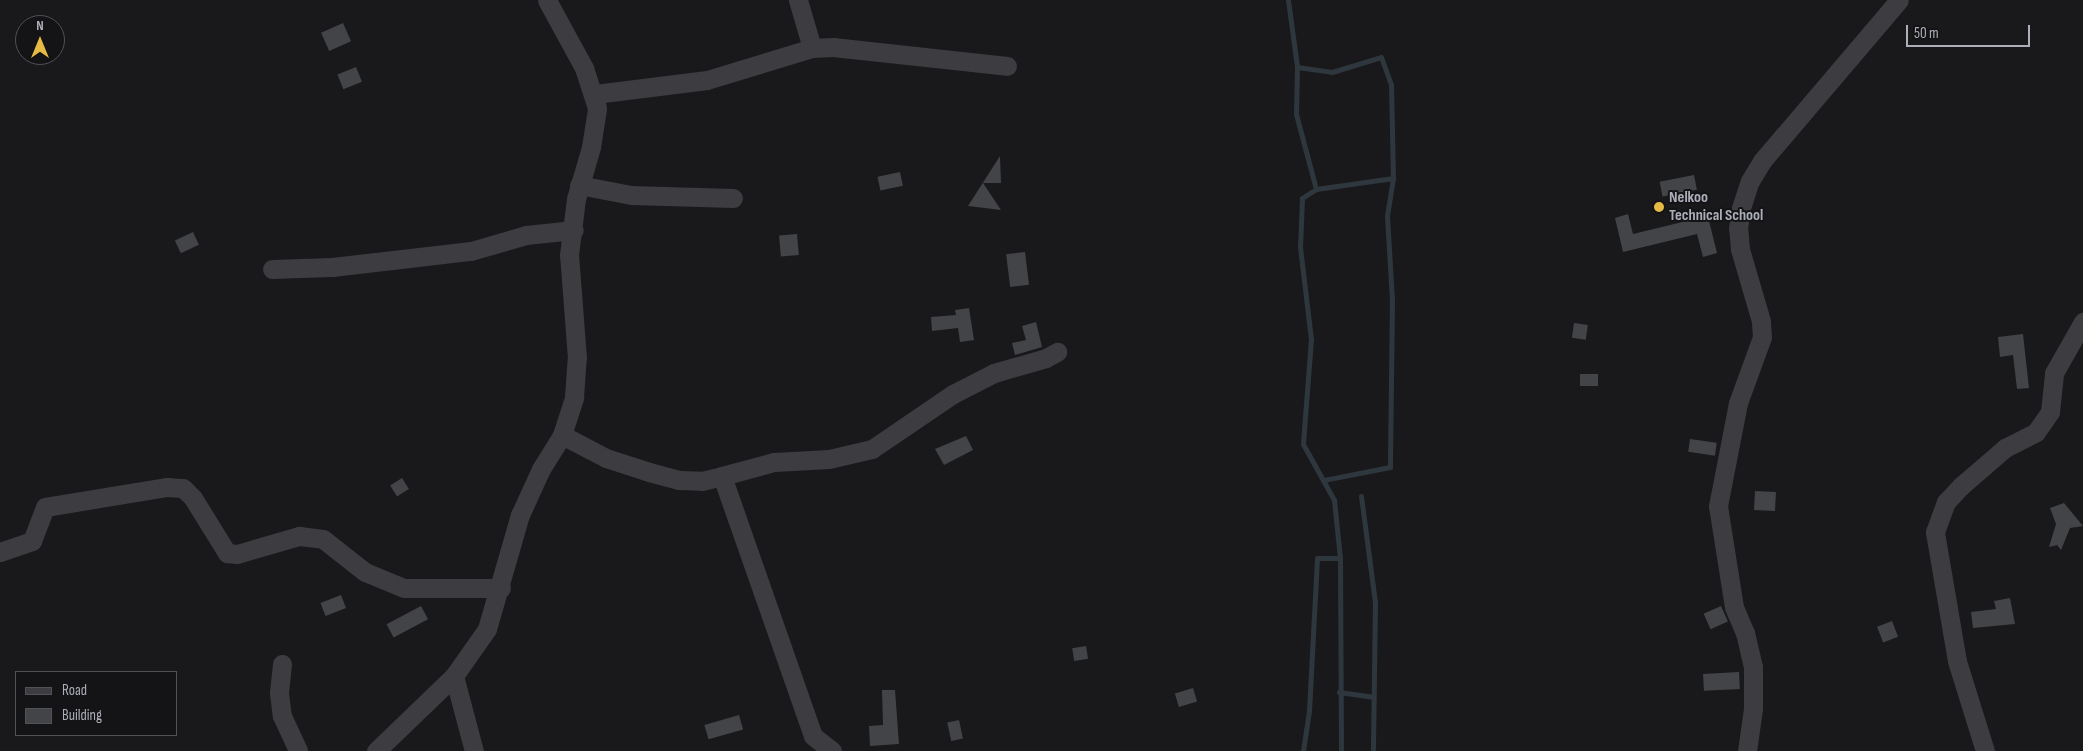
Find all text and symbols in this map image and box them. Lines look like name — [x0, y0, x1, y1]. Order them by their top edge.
north arrow — [15, 15, 65, 65]
scale bar — [1908, 15, 2032, 47]
text: N — [36, 17, 44, 34]
text: 50 m — [1914, 24, 1939, 43]
place label: Nelkoo Technical School — [1669, 188, 1763, 226]
marker: Nelkoo Technical School — [1653, 201, 1665, 213]
legend — [15, 671, 178, 736]
text: Road — [62, 681, 87, 700]
text: Building — [62, 706, 102, 725]

